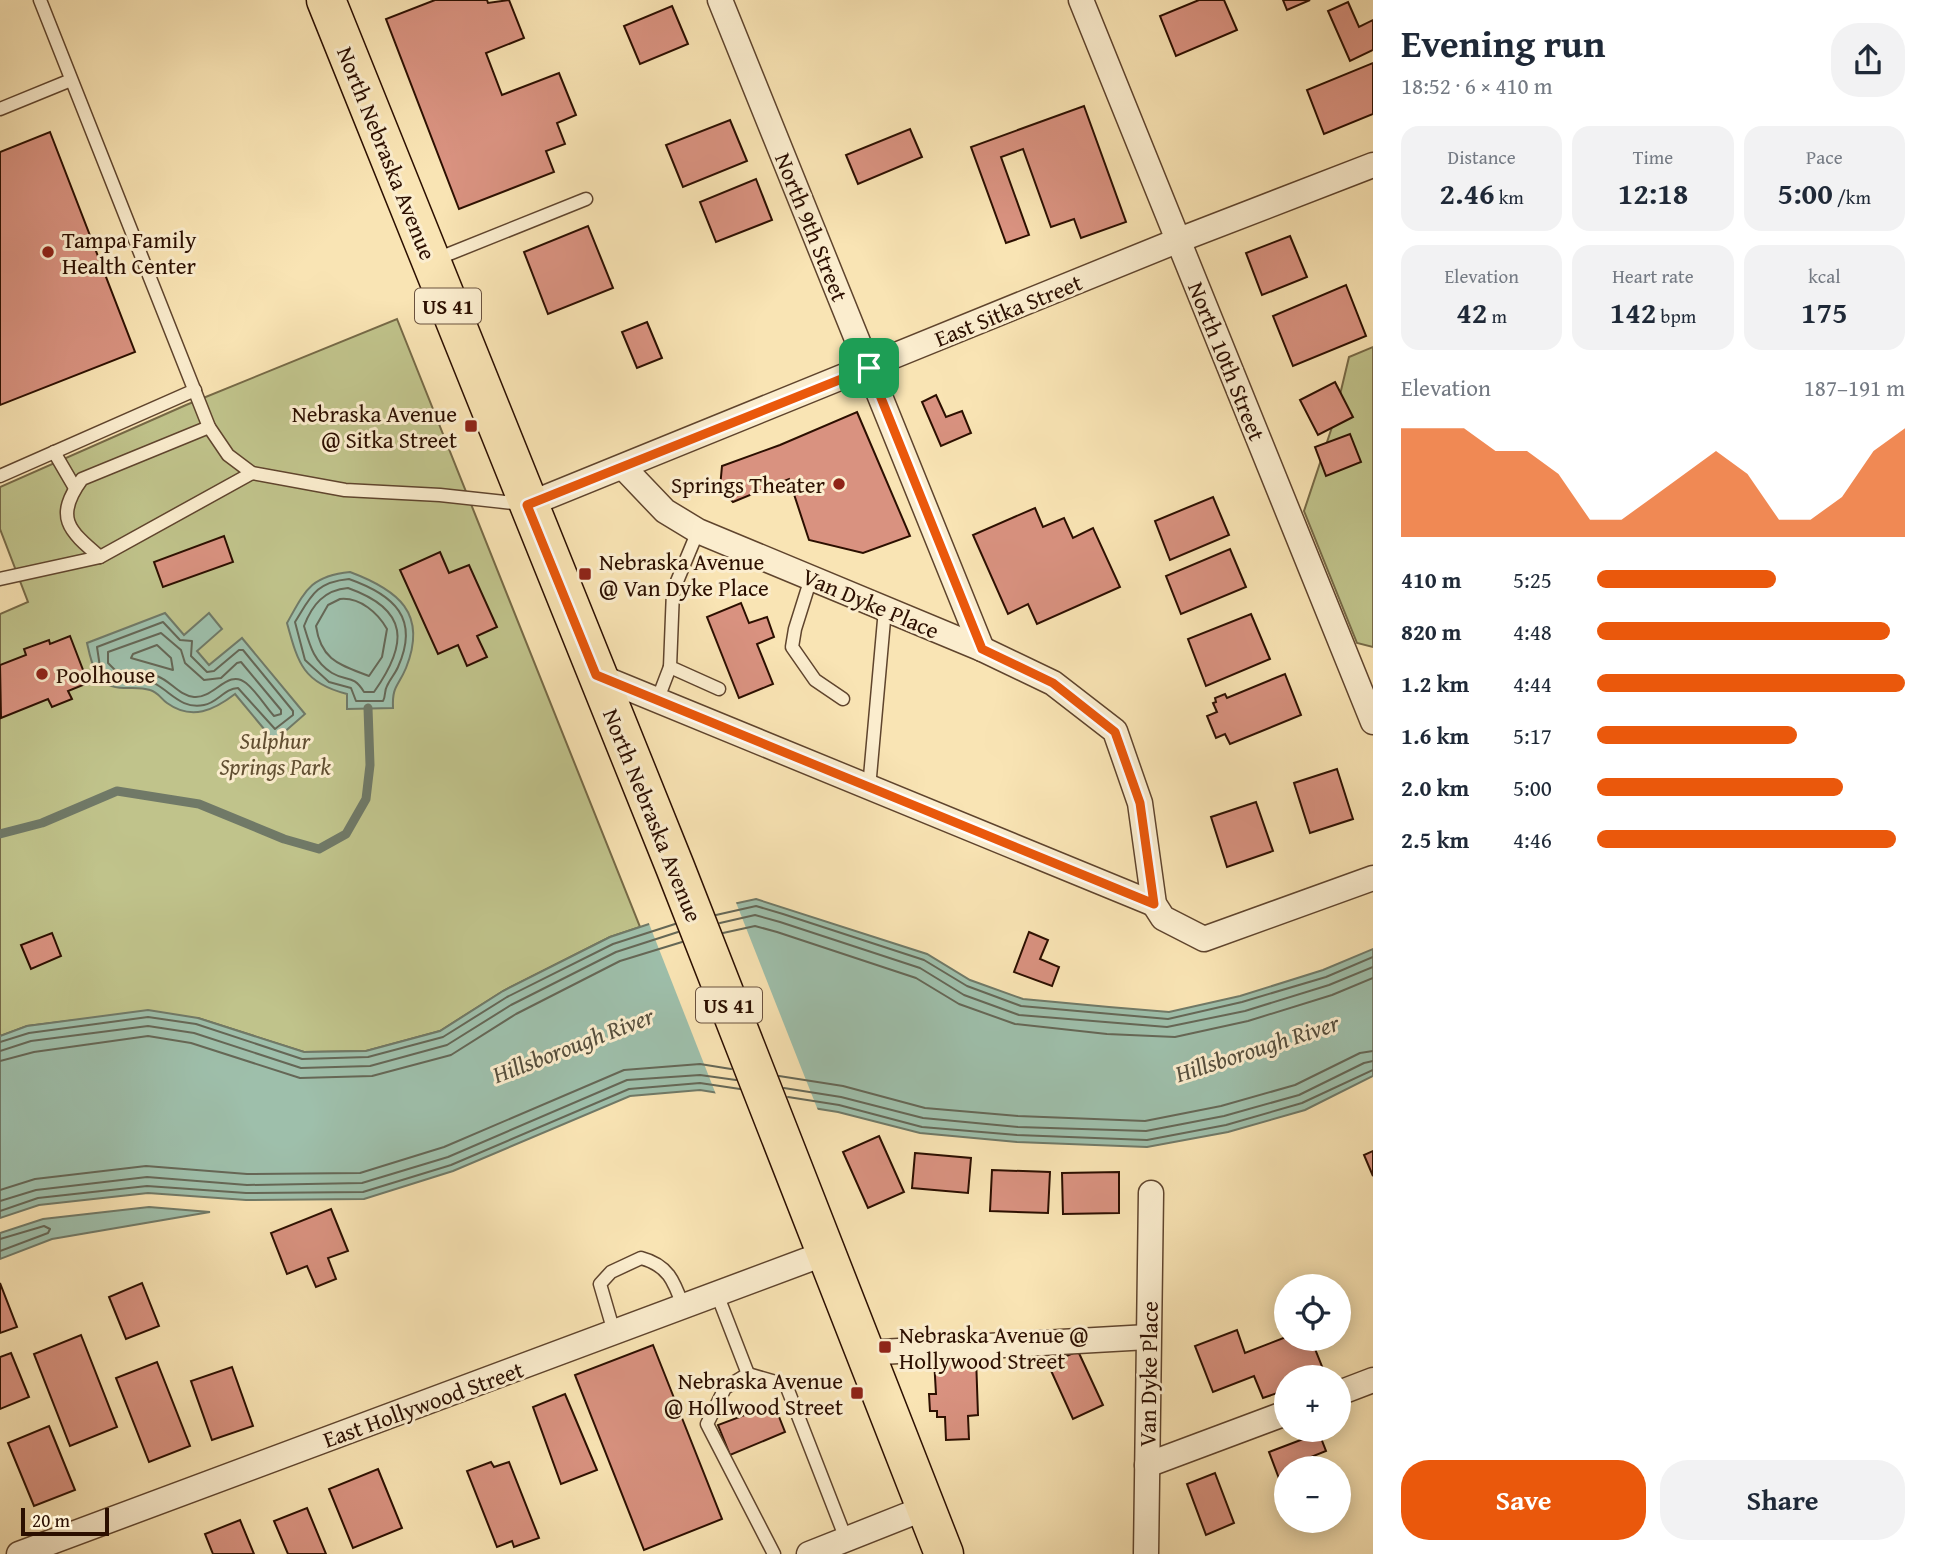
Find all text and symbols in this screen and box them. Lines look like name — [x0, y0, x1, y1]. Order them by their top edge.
text: Evening run — [1401, 15, 1605, 71]
button: share — [1831, 23, 1905, 97]
street label: North Nebraska Avenue — [329, 41, 445, 265]
text: 18:52 · 6 × 410 m — [1401, 69, 1553, 102]
text: Distance — [1448, 143, 1516, 171]
text: Time — [1633, 143, 1673, 171]
text: Pace — [1806, 143, 1843, 171]
street label: North 9th Street — [767, 148, 857, 306]
text: 2.46 — [1439, 171, 1495, 215]
text: 12:18 — [1618, 171, 1688, 215]
text: 5:00 — [1778, 171, 1833, 215]
text: km — [1495, 183, 1524, 211]
text: /km — [1833, 183, 1871, 211]
place label: Tampa Family Health Center — [62, 223, 197, 282]
marker: Tampa Family Health Center — [40, 244, 56, 260]
text: Elevation — [1444, 262, 1519, 290]
text: Heart rate — [1612, 262, 1694, 290]
text: kcal — [1808, 262, 1841, 290]
street label: East Sitka Street — [929, 265, 1087, 355]
street label: North 10th Street — [1180, 277, 1274, 445]
road number: US 41 — [415, 288, 481, 324]
text: 42 — [1456, 290, 1487, 334]
text: 142 — [1610, 290, 1656, 334]
text: 175 — [1801, 290, 1848, 334]
text: m — [1487, 302, 1507, 330]
text: bpm — [1656, 302, 1696, 330]
pin — [839, 338, 899, 398]
icon: arrive — [850, 349, 888, 387]
text: Elevation — [1401, 371, 1491, 404]
text: 187–191 m — [1804, 371, 1905, 404]
place label: Nebraska Avenue @ Sitka Street — [292, 397, 457, 456]
marker: Nebraska Avenue @ Sitka Street — [463, 418, 479, 434]
place label: Springs Theater — [671, 468, 826, 501]
marker: Springs Theater — [831, 476, 847, 492]
place label: Nebraska Avenue @ Van Dyke Place — [599, 545, 769, 604]
street label: Van Dyke Place — [797, 559, 945, 647]
text: 410 m — [1401, 563, 1462, 596]
text: 5:25 — [1513, 563, 1552, 596]
marker: Nebraska Avenue @ Van Dyke Place — [577, 566, 593, 582]
text: 820 m — [1401, 615, 1462, 648]
text: 4:48 — [1513, 615, 1552, 648]
place label: Poolhouse — [56, 658, 155, 691]
marker: Poolhouse — [34, 666, 50, 682]
text: 1.2 km — [1401, 667, 1469, 700]
text: 4:44 — [1513, 667, 1552, 700]
street label: North Nebraska Avenue — [595, 703, 711, 927]
text: 1.6 km — [1401, 719, 1469, 752]
text: 5:17 — [1513, 719, 1552, 752]
park label: Sulphur Springs Park — [219, 724, 331, 783]
text: 2.0 km — [1401, 771, 1469, 804]
text: 5:00 — [1513, 771, 1552, 804]
text: 2.5 km — [1401, 823, 1469, 856]
text: 4:46 — [1513, 823, 1552, 856]
road number: US 41 — [696, 988, 762, 1023]
water label: Hillsborough River — [486, 998, 660, 1092]
water label: Hillsborough River — [1170, 1005, 1344, 1091]
map controls — [1274, 1274, 1351, 1533]
button: locate — [1274, 1274, 1351, 1351]
street label: Van Dyke Place — [1130, 1301, 1166, 1447]
place label: Nebraska Avenue @ Hollywood Street — [899, 1318, 1088, 1377]
marker: Nebraska Avenue @ Hollywood Street — [877, 1339, 893, 1355]
street label: East Hollywood Street — [318, 1352, 528, 1456]
place label: Nebraska Avenue @ Hollwood Street — [664, 1364, 843, 1423]
button: + — [1274, 1365, 1351, 1442]
marker: Nebraska Avenue @ Hollwood Street — [849, 1385, 865, 1401]
button: − — [1274, 1456, 1351, 1533]
button: Save — [1401, 1460, 1646, 1540]
button: Share — [1660, 1460, 1905, 1540]
scale bar — [21, 1505, 108, 1537]
text: 20 m — [32, 1506, 70, 1534]

